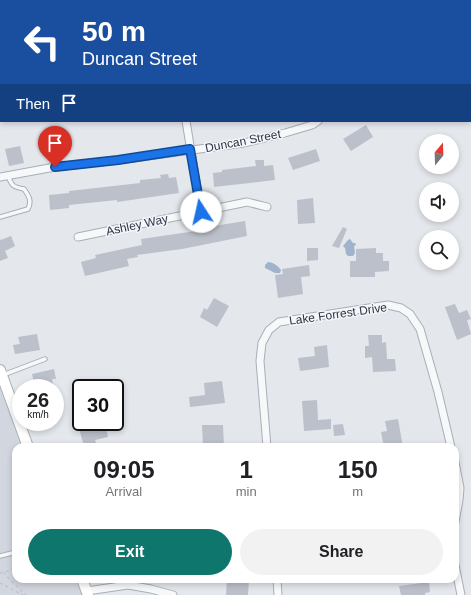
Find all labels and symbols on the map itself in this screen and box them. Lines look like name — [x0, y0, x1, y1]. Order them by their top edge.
pin — [38, 126, 72, 167]
street label: Duncan Street — [204, 127, 283, 155]
north arrow — [419, 134, 459, 174]
position arrow — [180, 191, 222, 233]
street label: Ashley Way — [105, 212, 169, 238]
street label: Lake Forrest Drive — [288, 300, 388, 328]
speed limit sign: 30 — [72, 379, 124, 431]

